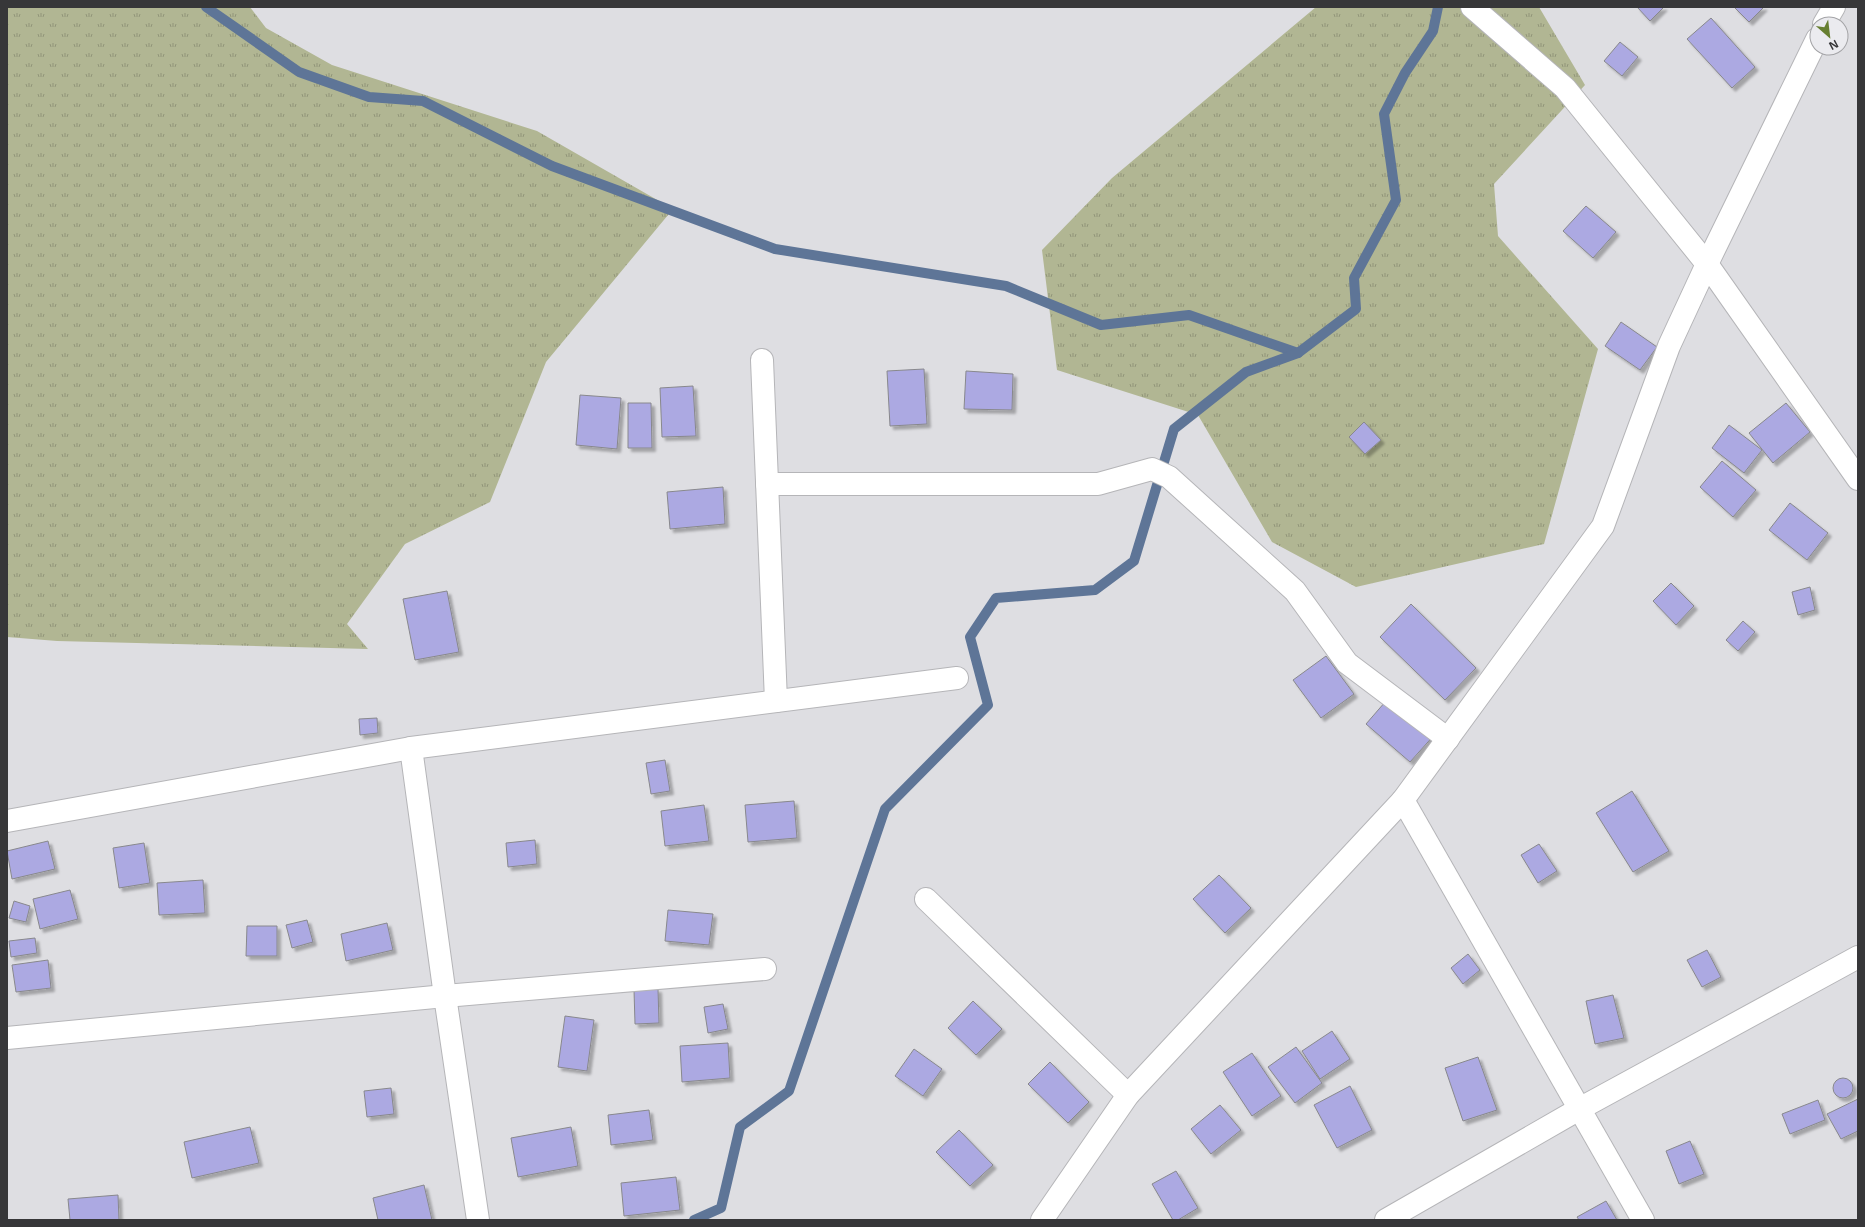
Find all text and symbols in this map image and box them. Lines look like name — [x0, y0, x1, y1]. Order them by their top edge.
north arrow — [1809, 16, 1849, 56]
text: N — [1826, 37, 1841, 54]

